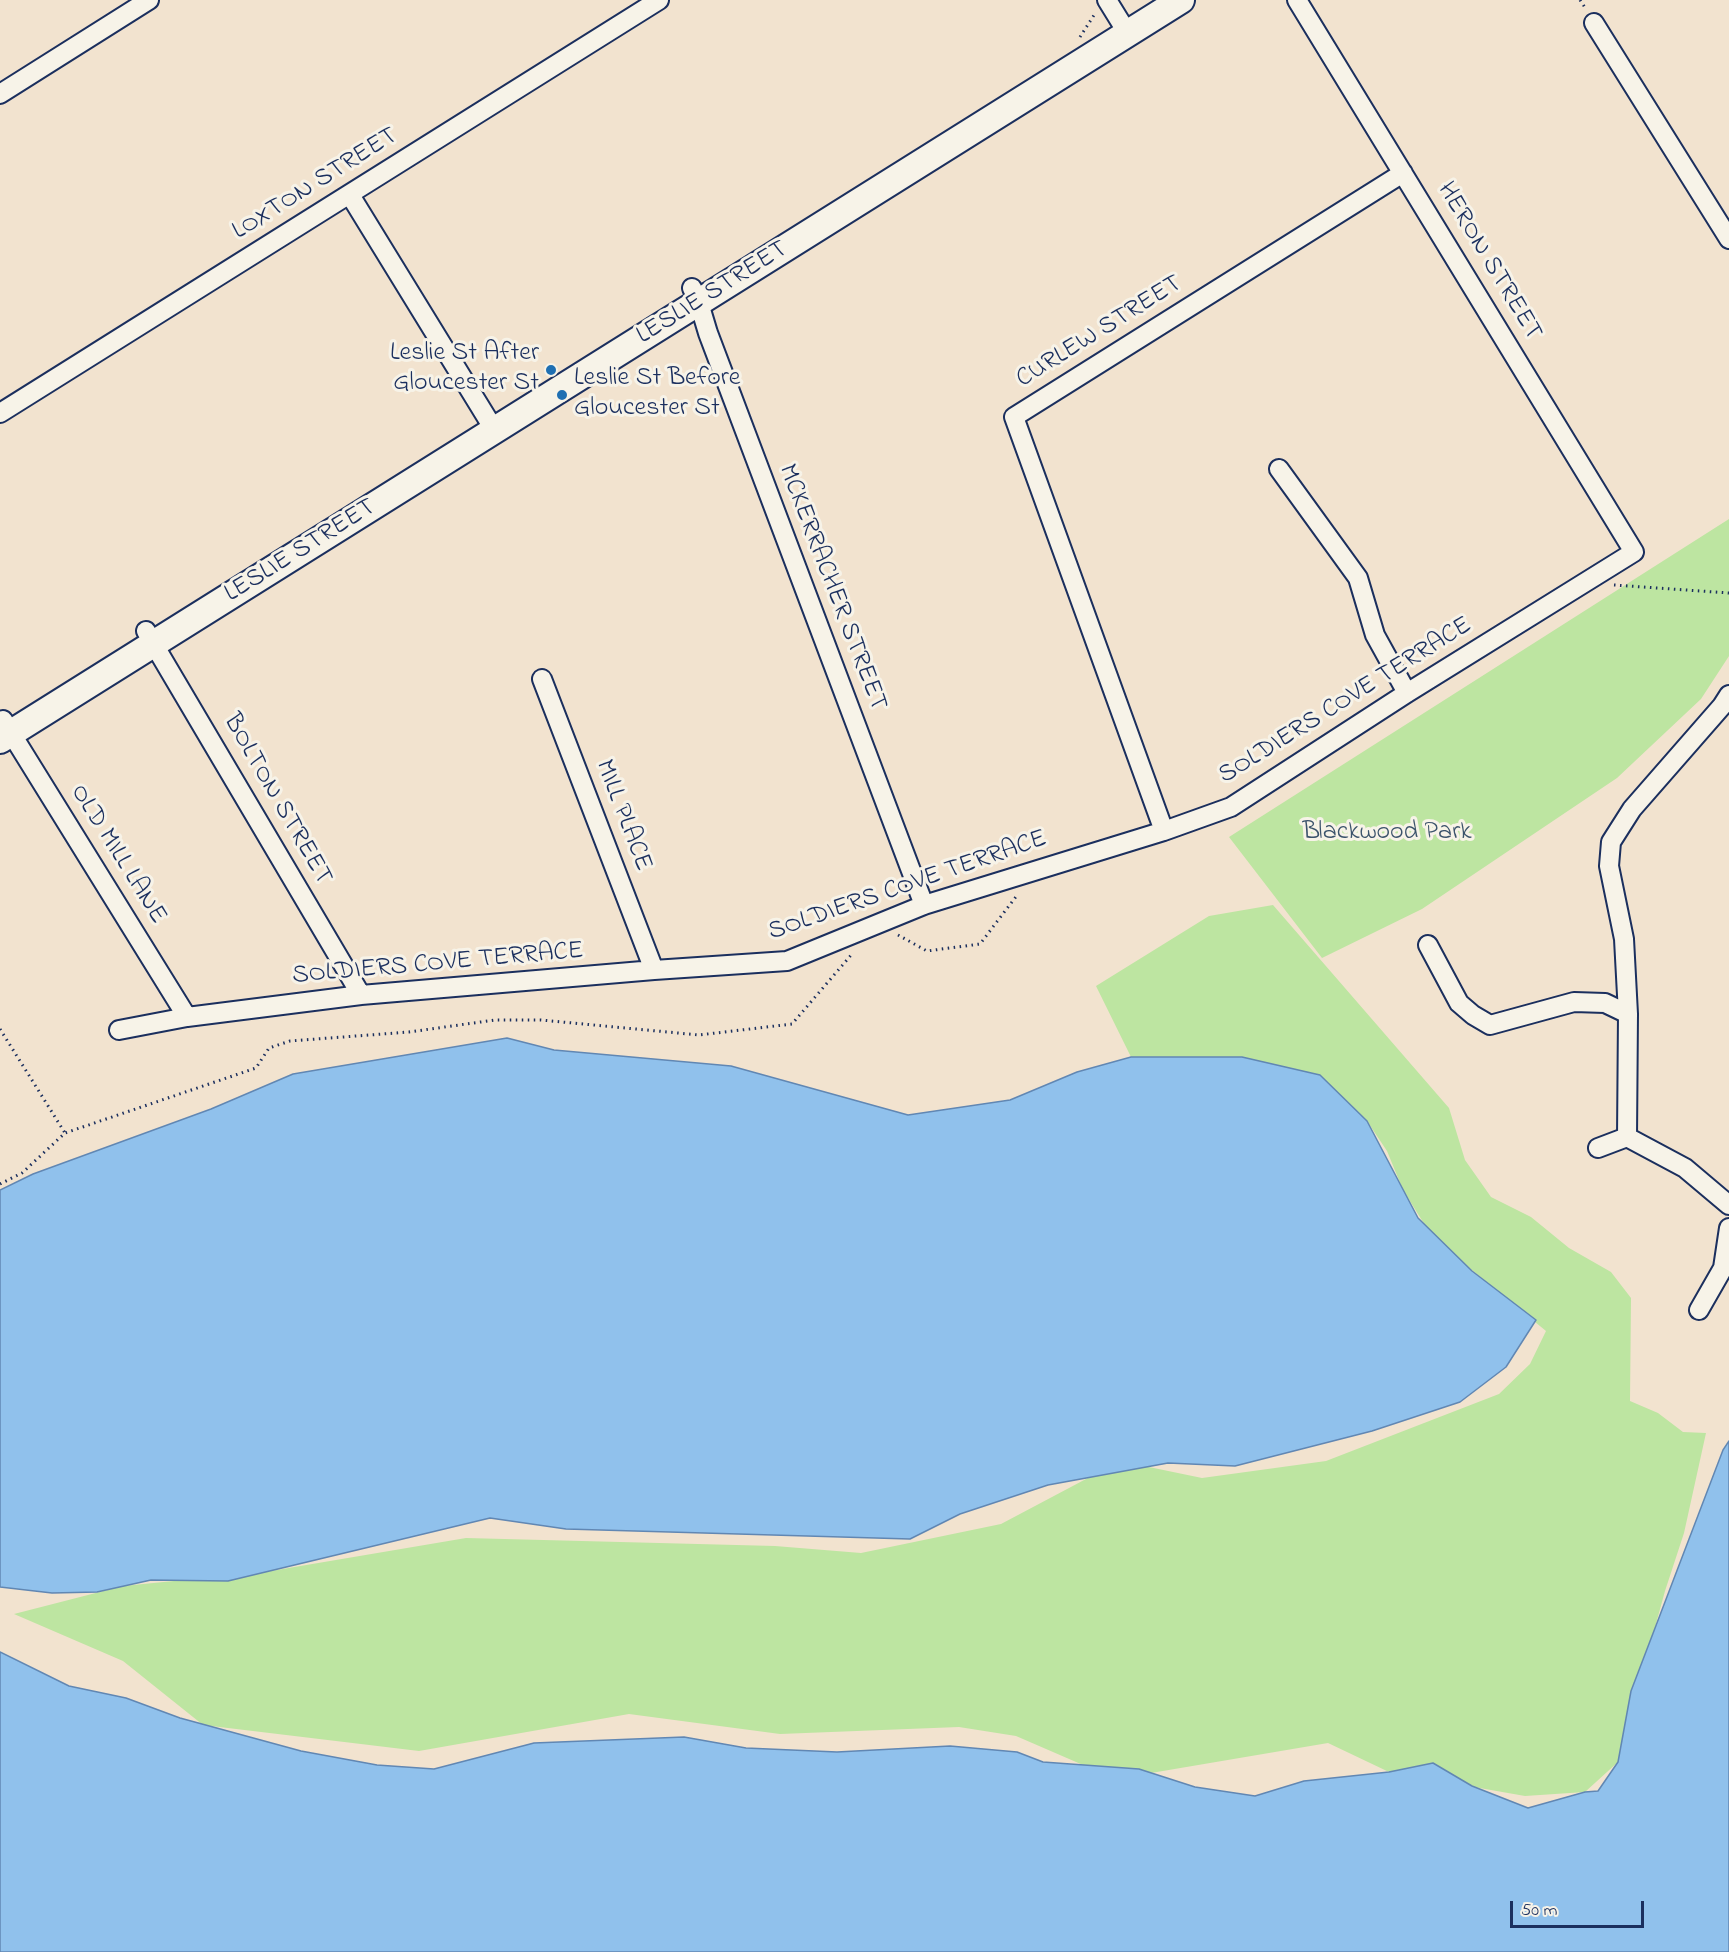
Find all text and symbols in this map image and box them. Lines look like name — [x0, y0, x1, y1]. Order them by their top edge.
street label: LOXTON STREET — [228, 122, 404, 248]
street label: HERON STREET — [1429, 177, 1547, 347]
street label: LESLIE STREET — [632, 235, 794, 353]
street label: CURLEW STREET — [1011, 270, 1189, 396]
place label: Leslie St After Gloucester St — [390, 339, 539, 400]
marker: Leslie St After Gloucester St — [544, 363, 558, 377]
place label: Leslie St Before Gloucester St — [574, 364, 741, 426]
marker: Leslie St Before Gloucester St — [555, 388, 569, 402]
street label: MCKERRACHER STREET — [770, 460, 892, 716]
street label: LESLIE STREET — [220, 493, 382, 611]
street label: SOLDIERS COVE TERRACE — [1214, 611, 1478, 793]
street label: BOLTON STREET — [214, 709, 338, 891]
street label: MILL PLACE — [587, 756, 657, 876]
street label: OLD MILL LANE — [62, 779, 172, 931]
park label: Blackwood Park — [1302, 818, 1472, 850]
street label: SOLDIERS COVE TERRACE — [765, 825, 1051, 949]
street label: SOLDIERS COVE TERRACE — [291, 937, 585, 993]
scale bar — [1513, 1889, 1646, 1927]
text: 50 m — [1521, 1898, 1558, 1924]

